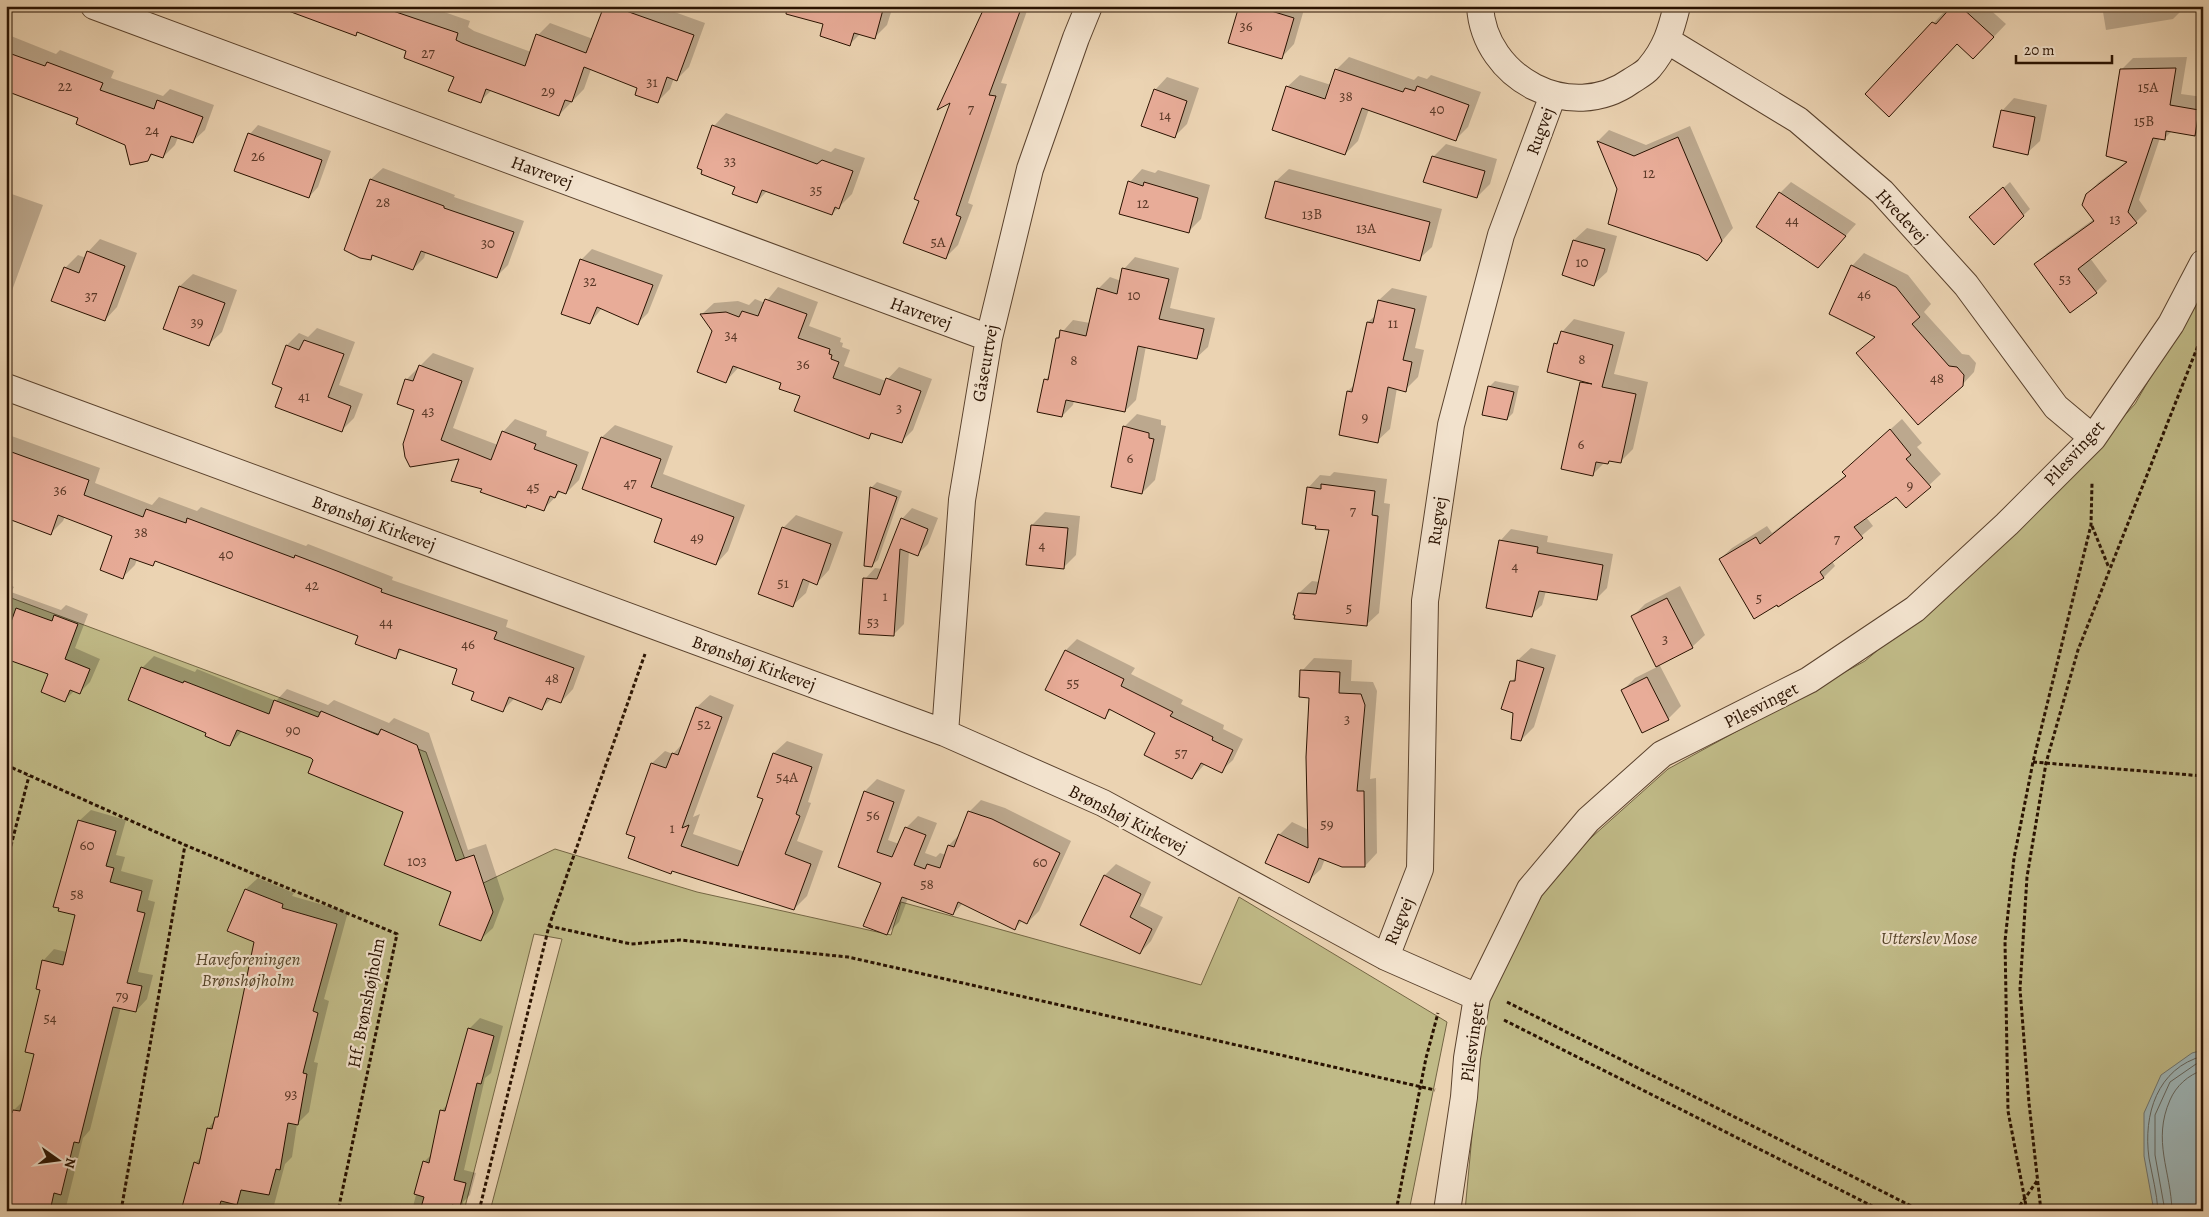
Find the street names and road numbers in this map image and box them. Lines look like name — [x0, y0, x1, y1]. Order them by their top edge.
street label: Rugvej — [1520, 104, 1560, 158]
street label: Havrevej — [508, 150, 576, 194]
street label: Hvedevej — [1870, 183, 1934, 249]
street label: Havrevej — [887, 291, 955, 335]
street label: Gåseurtvej — [966, 322, 1004, 404]
street label: Pilesvinget — [2038, 415, 2110, 491]
street label: Brønshøj Kirkevej — [309, 489, 439, 557]
street label: Rugvej — [1422, 495, 1452, 547]
street label: Brønshøj Kirkevej — [689, 629, 819, 697]
street label: Pilesvinget — [1720, 676, 1802, 734]
street label: Brønshøj Kirkevej — [1065, 779, 1191, 859]
street label: Rugvej — [1379, 894, 1419, 948]
street label: Hf. Brønshøjholm — [342, 936, 390, 1070]
street label: Pilesvinget — [1455, 1000, 1489, 1084]

